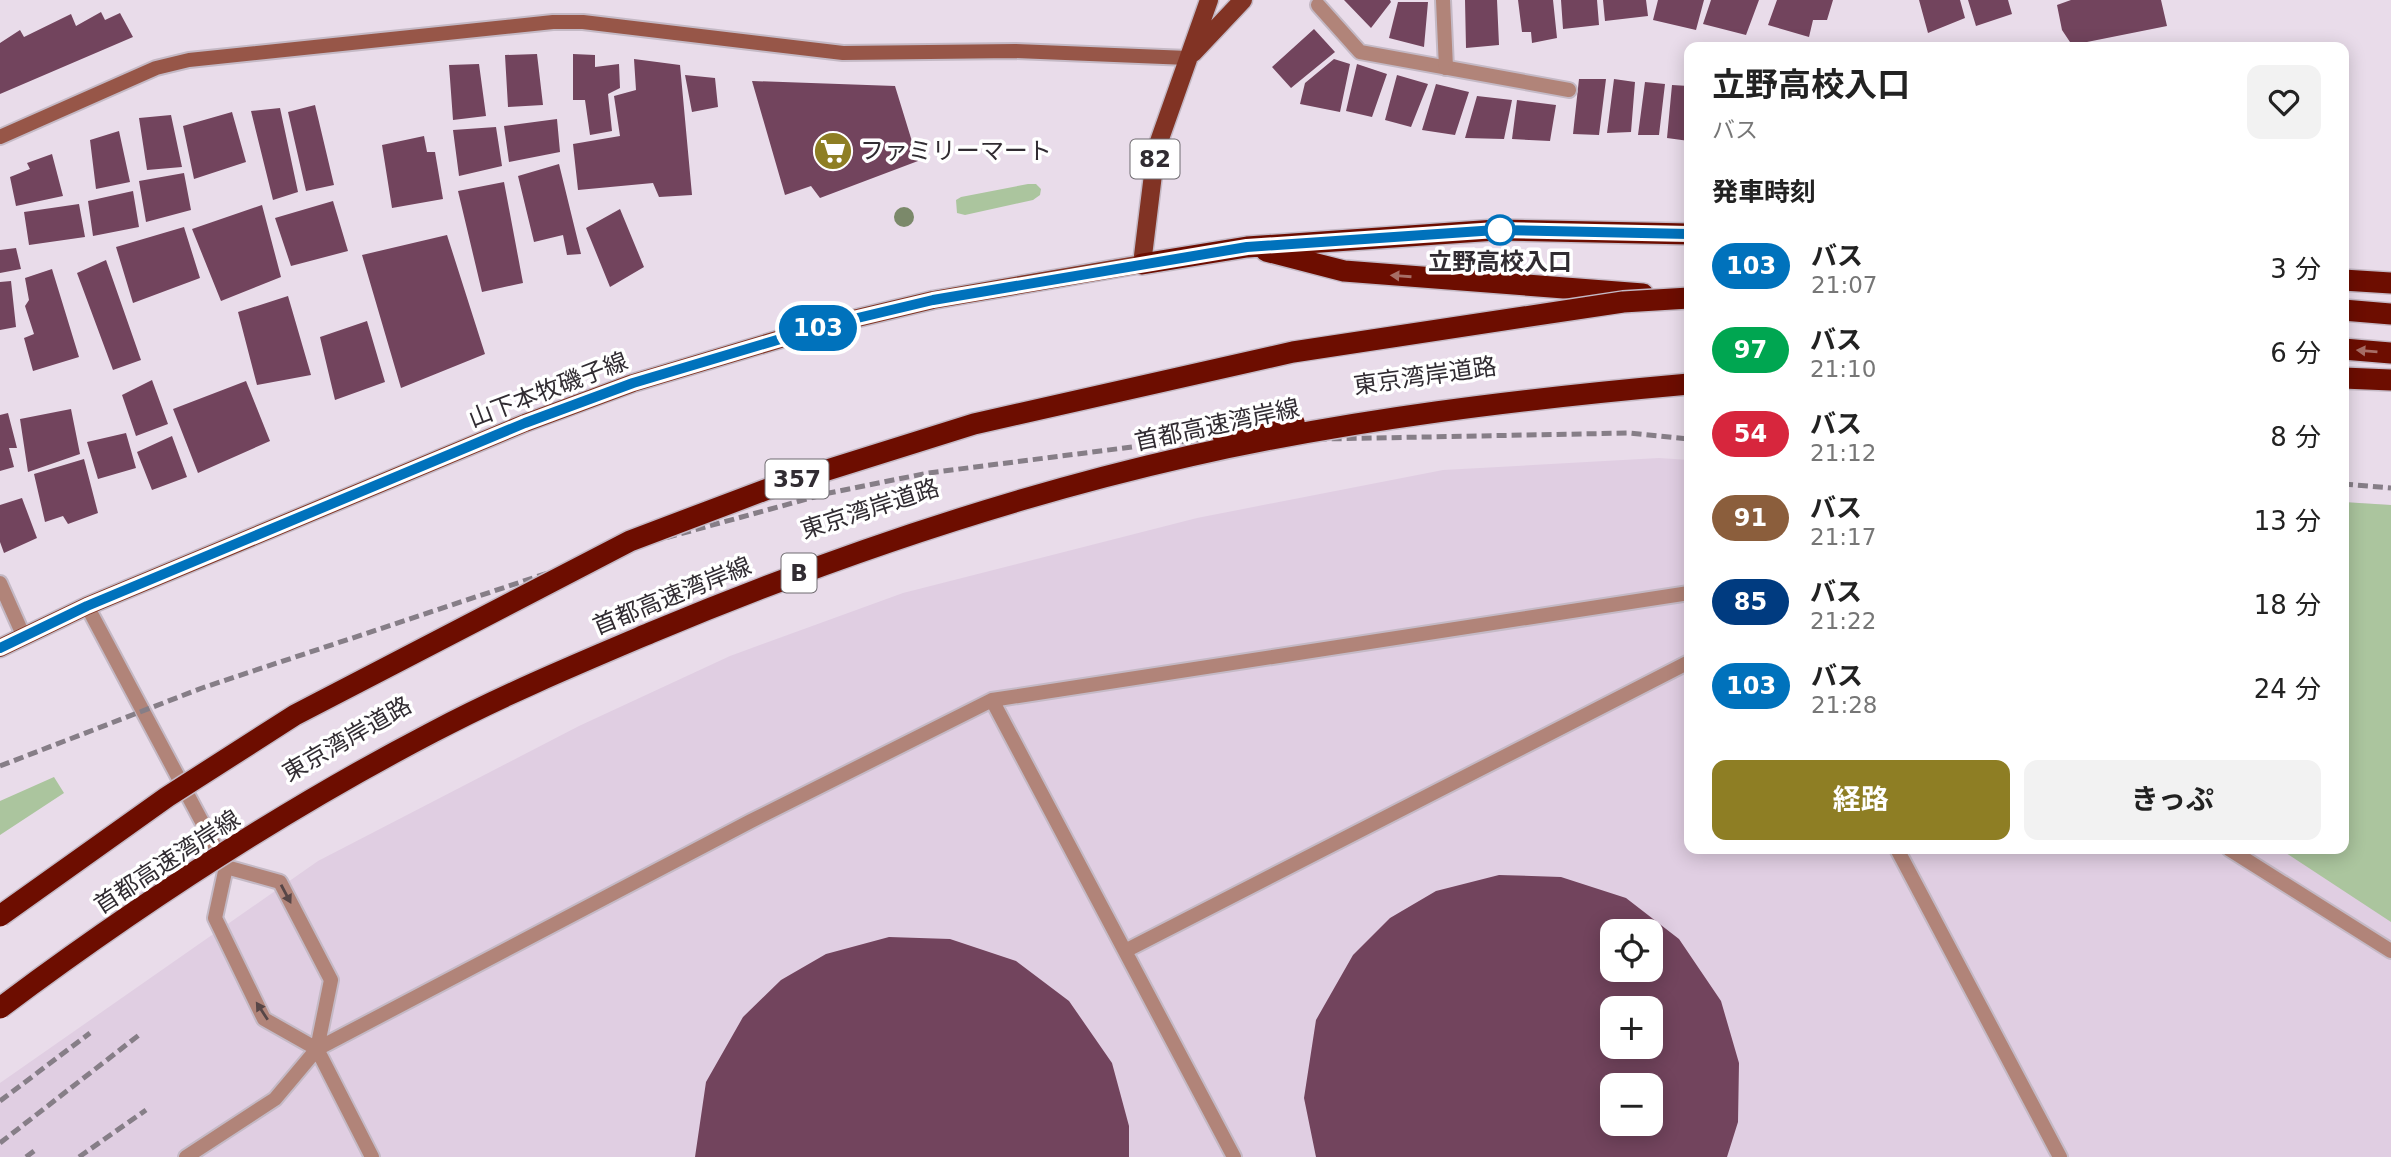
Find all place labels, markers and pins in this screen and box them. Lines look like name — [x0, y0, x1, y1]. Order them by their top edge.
supermarket icon: ファミリーマート — [812, 130, 854, 172]
place label: ファミリーマート — [860, 137, 1052, 165]
marker: 立野高校入口 — [1485, 215, 1515, 245]
place label: 立野高校入口 — [1428, 248, 1572, 276]

